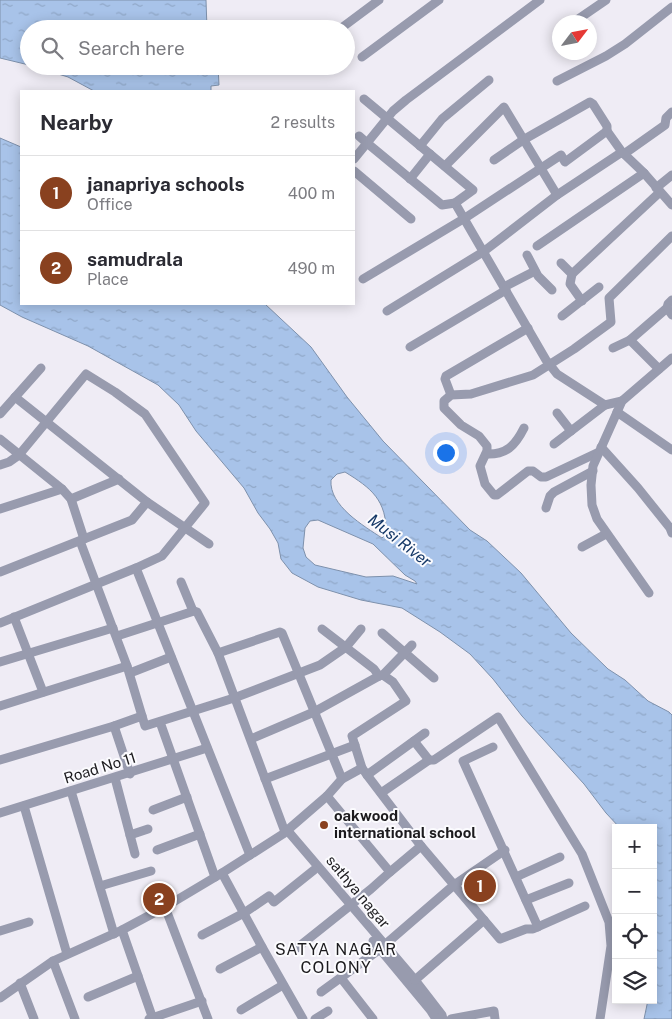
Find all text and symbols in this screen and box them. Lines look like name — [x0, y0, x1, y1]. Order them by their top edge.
north arrow — [552, 15, 597, 60]
search box — [20, 20, 355, 75]
icon: search — [38, 34, 66, 62]
text: Search here — [78, 37, 185, 59]
text: Nearby — [40, 110, 113, 135]
text: 2 results — [270, 113, 335, 132]
text: janapriya schools — [87, 173, 245, 195]
text: 1 — [53, 184, 59, 203]
text: 400 m — [288, 184, 335, 203]
text: Office — [87, 195, 133, 214]
text: samudrala — [87, 248, 183, 270]
text: 2 — [51, 259, 61, 278]
text: 490 m — [288, 259, 335, 278]
text: Place — [87, 270, 129, 289]
your location — [433, 440, 459, 466]
water label: Musi River — [364, 510, 436, 572]
street label: Road No 11 — [62, 748, 138, 787]
place label: oakwood international school — [334, 807, 476, 841]
marker: oakwood international school — [318, 819, 330, 831]
map controls — [612, 824, 657, 1004]
button: + — [612, 824, 657, 869]
street label: sathya nagar — [323, 852, 394, 932]
pin: 1 — [464, 867, 496, 905]
button: − — [612, 869, 657, 914]
pin: 2 — [143, 880, 175, 918]
button: locate — [612, 914, 657, 959]
district label: SATYA NAGAR COLONY — [275, 940, 397, 977]
button: layers — [612, 959, 657, 1004]

